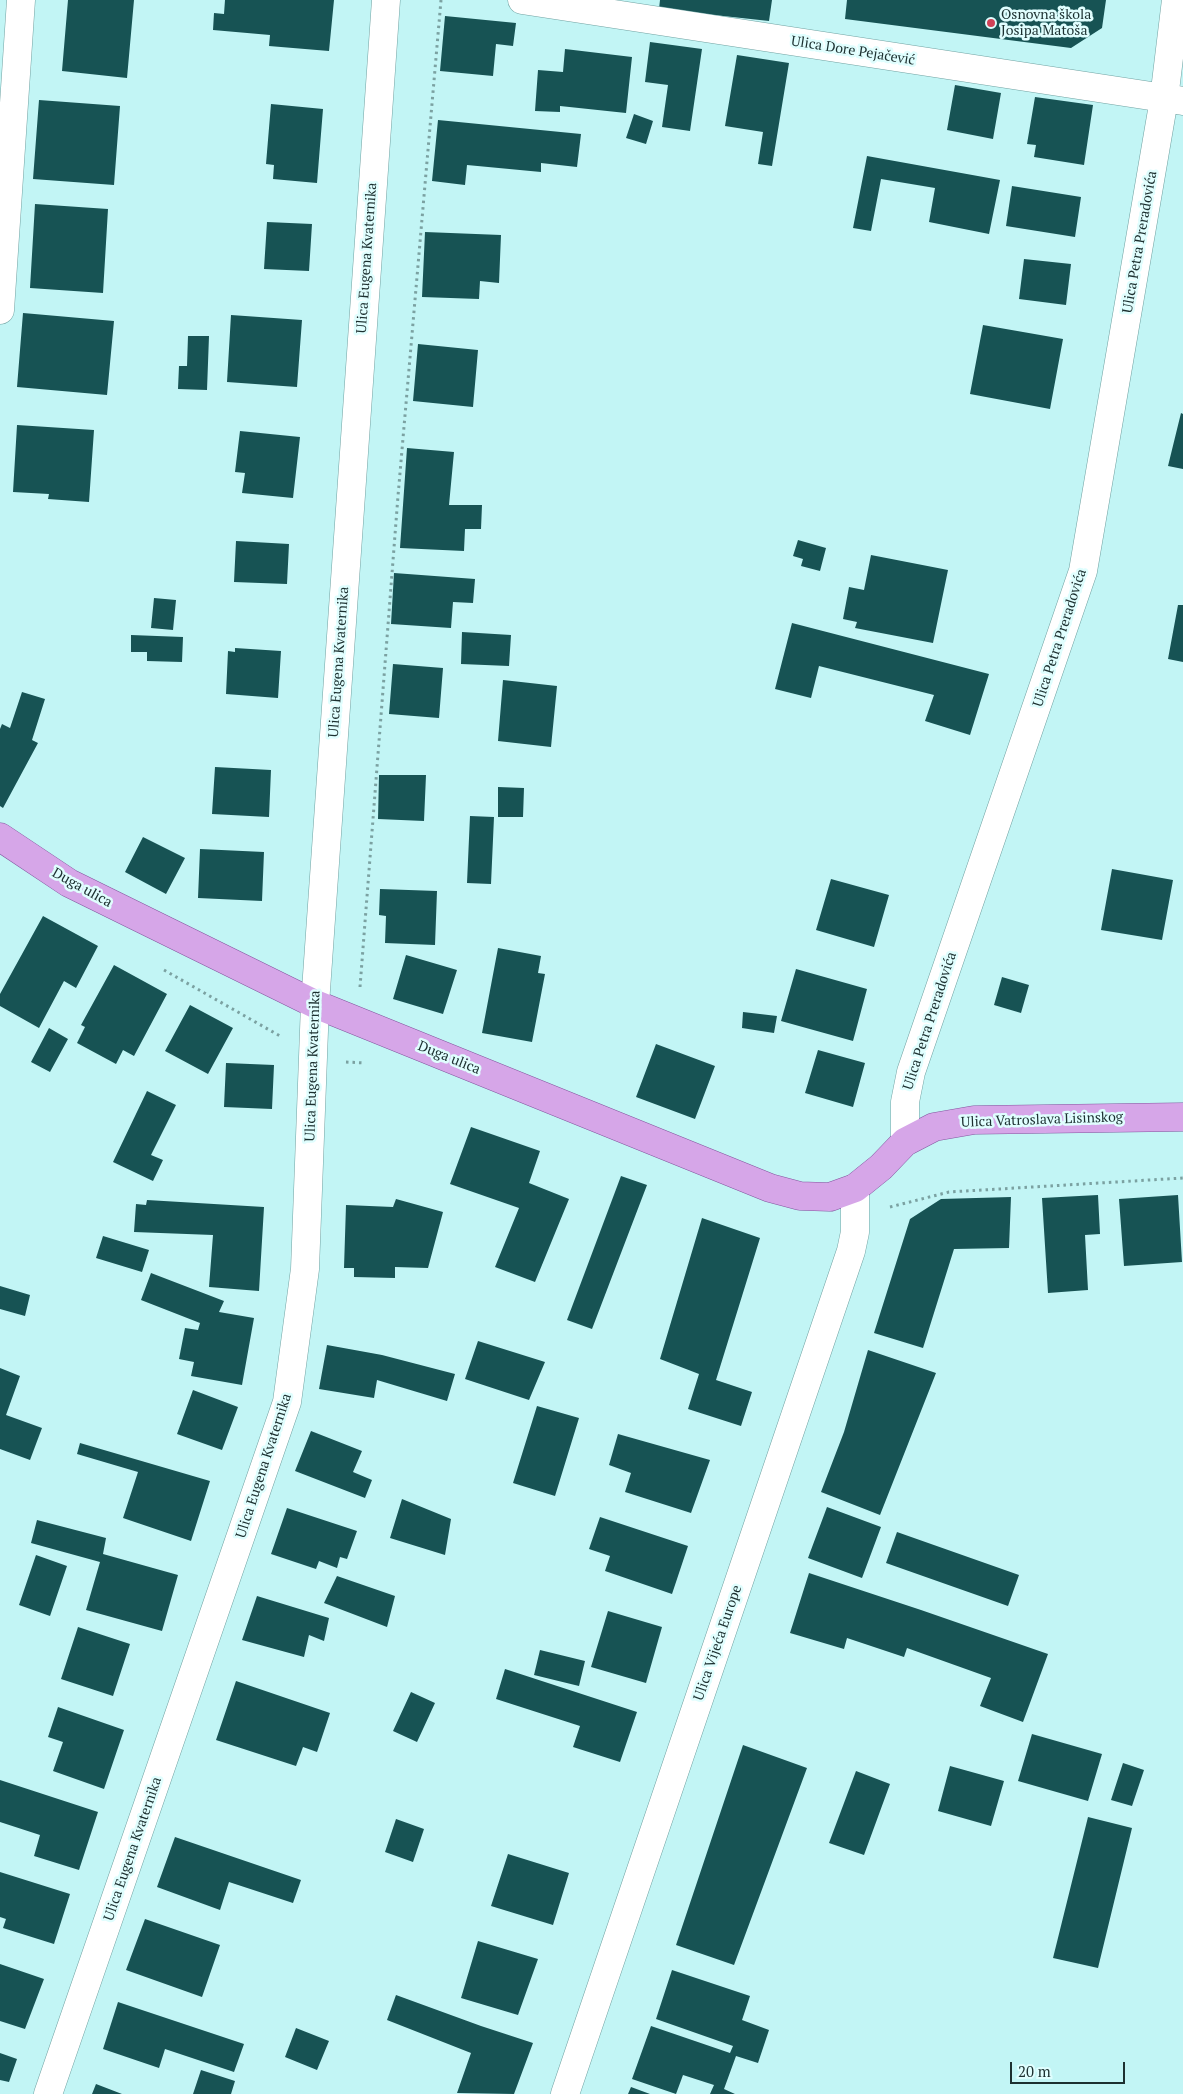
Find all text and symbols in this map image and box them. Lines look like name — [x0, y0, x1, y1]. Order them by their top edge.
place label: Osnovna škola Josipa Matoša — [1001, 7, 1091, 40]
marker: Osnovna škola Josipa Matoša — [985, 17, 997, 29]
street label: Ulica Dore Pejačević — [790, 33, 916, 69]
street label: Ulica Petra Preradovića — [1119, 170, 1161, 314]
street label: Ulica Eugena Kvaternika — [353, 182, 381, 334]
street label: Ulica Petra Preradovića — [1030, 567, 1090, 709]
street label: Ulica Eugena Kvaternika — [325, 586, 353, 738]
street label: Duga ulica — [49, 865, 115, 911]
street label: Ulica Petra Preradovića — [900, 950, 960, 1092]
street label: Ulica Eugena Kvaternika — [302, 990, 324, 1142]
street label: Duga ulica — [415, 1038, 483, 1078]
street label: Ulica Vatroslava Lisinskog — [961, 1109, 1123, 1131]
street label: Ulica Eugena Kvaternika — [233, 1392, 295, 1540]
street label: Ulica Vijeća Europe — [690, 1583, 746, 1703]
street label: Ulica Eugena Kvaternika — [100, 1775, 166, 1923]
scale bar — [1013, 2052, 1128, 2084]
text: 20 m — [1018, 2061, 1051, 2081]

